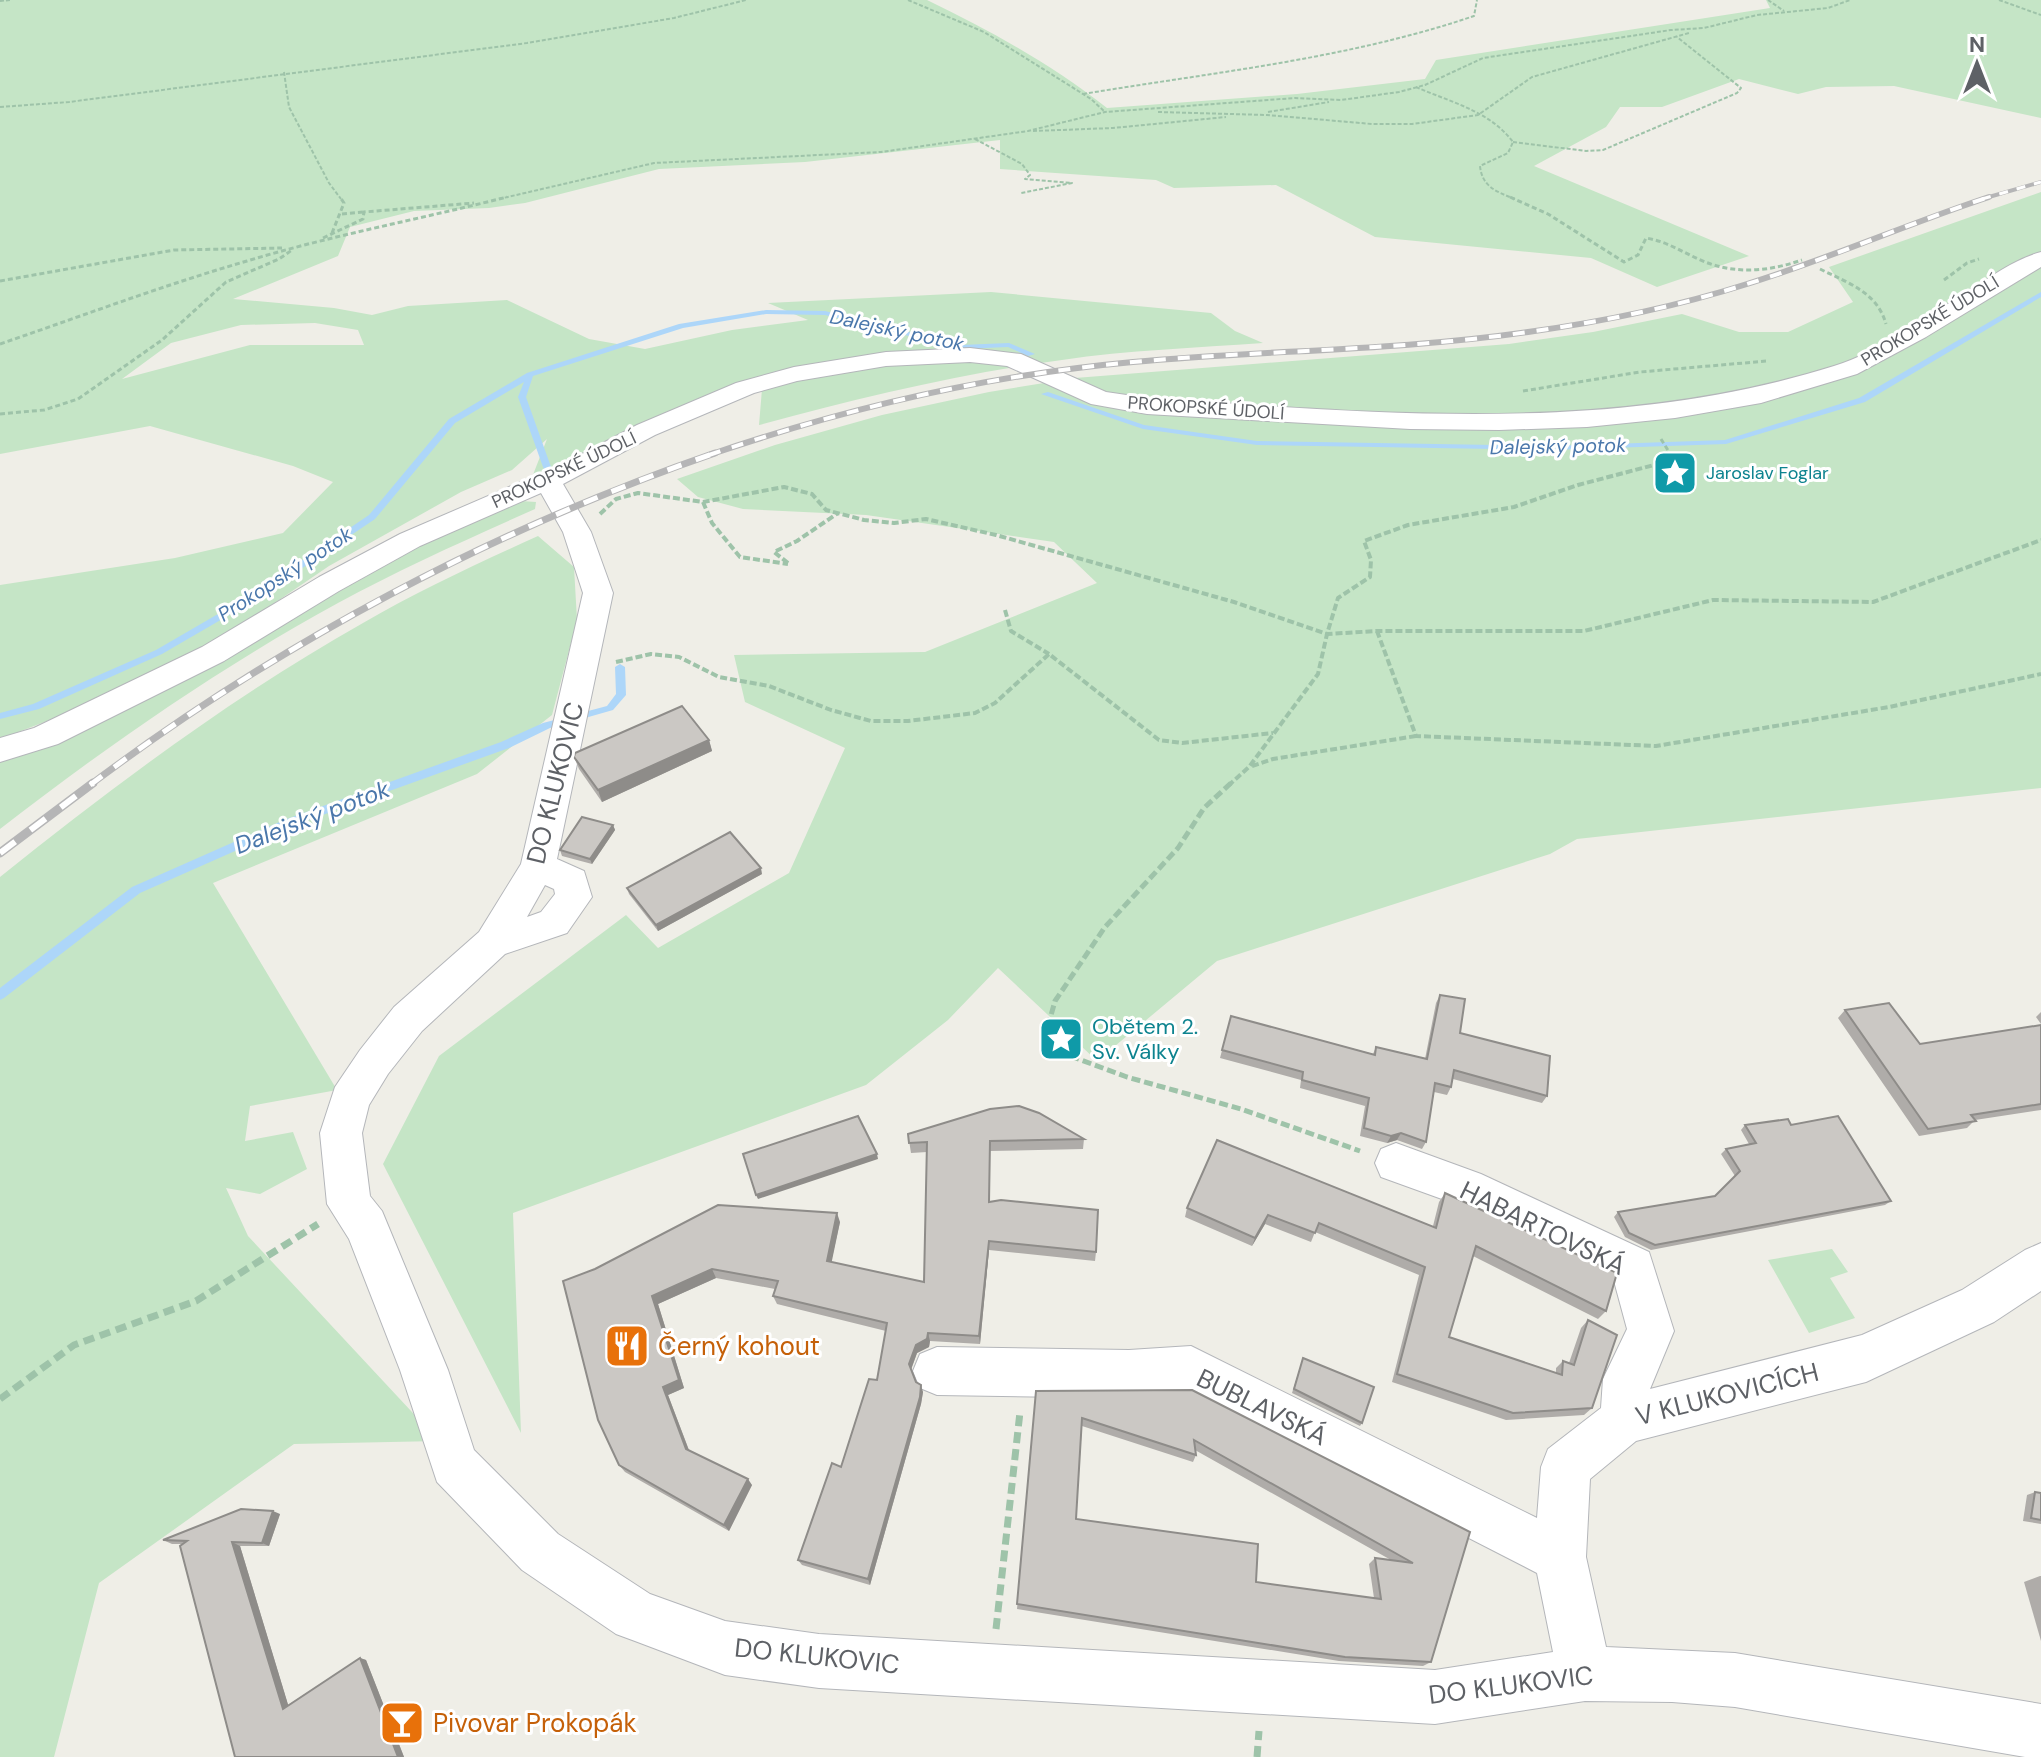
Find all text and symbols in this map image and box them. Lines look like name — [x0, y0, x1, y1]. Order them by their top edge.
north arrow — [1937, 24, 2017, 104]
text: N — [1969, 30, 1985, 59]
street label: PROKOPSKÉ ÚDOLÍ — [1857, 270, 2004, 372]
water label: Dalejský potok — [828, 303, 967, 357]
street label: PROKOPSKÉ ÚDOLÍ — [1127, 391, 1286, 425]
street label: PROKOPSKÉ ÚDOLÍ — [488, 426, 641, 514]
water label: Dalejský potok — [1489, 432, 1627, 460]
place icon: Jaroslav Foglar — [1651, 449, 1699, 497]
place label: Jaroslav Foglar — [1706, 461, 1829, 485]
water label: Prokopský potok — [213, 520, 358, 627]
street label: DO KLUKOVIC — [518, 698, 592, 868]
water label: Dalejský potok — [230, 773, 395, 861]
place label: Obětem 2. Sv. Války — [1092, 1012, 1198, 1066]
place icon: Obětem 2. Sv. Války — [1037, 1015, 1085, 1063]
street label: HABARTOVSKÁ — [1455, 1173, 1631, 1283]
restaurant icon: Černý kohout — [603, 1322, 651, 1370]
place label: Černý kohout — [658, 1329, 820, 1363]
street label: V KLUKOVICÍCH — [1632, 1355, 1822, 1433]
street label: BUBLAVSKÁ — [1191, 1361, 1333, 1453]
street label: DO KLUKOVIC — [733, 1630, 901, 1682]
street label: DO KLUKOVIC — [1427, 1658, 1595, 1712]
bar icon: Pivovar Prokopák — [378, 1699, 426, 1747]
place label: Pivovar Prokopák — [433, 1706, 637, 1740]

